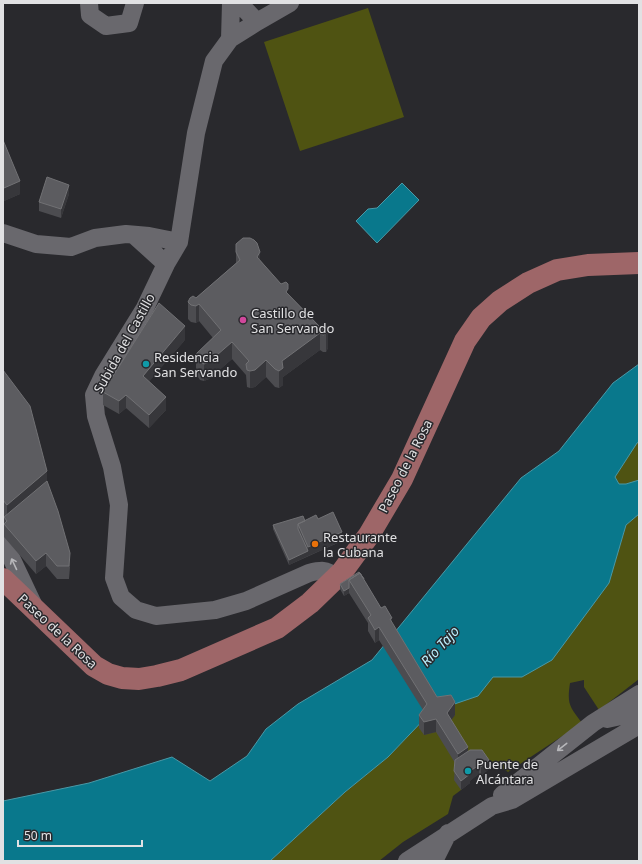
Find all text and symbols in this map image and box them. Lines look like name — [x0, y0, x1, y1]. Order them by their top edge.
street label: Subida del Castillo — [89, 290, 159, 396]
place label: Castillo de San Servando — [251, 304, 335, 337]
marker: Castillo de San Servando — [238, 315, 248, 325]
place label: Residencia San Servando — [154, 348, 238, 381]
marker: Residencia San Servando — [141, 359, 151, 369]
street label: Paseo de la Rosa — [374, 416, 436, 516]
place label: Restaurante la Cubana — [323, 528, 397, 561]
marker: Restaurante la Cubana — [310, 539, 320, 549]
one-way arrow — [10, 558, 17, 570]
street label: Paseo de la Rosa — [15, 590, 101, 672]
water label: Río Tajo — [416, 621, 463, 670]
one-way arrow — [557, 743, 568, 751]
place label: Puente de Alcántara — [476, 755, 538, 788]
marker: Puente de Alcántara — [463, 766, 473, 776]
scale bar — [18, 822, 142, 848]
text: 50 m — [24, 827, 52, 844]

